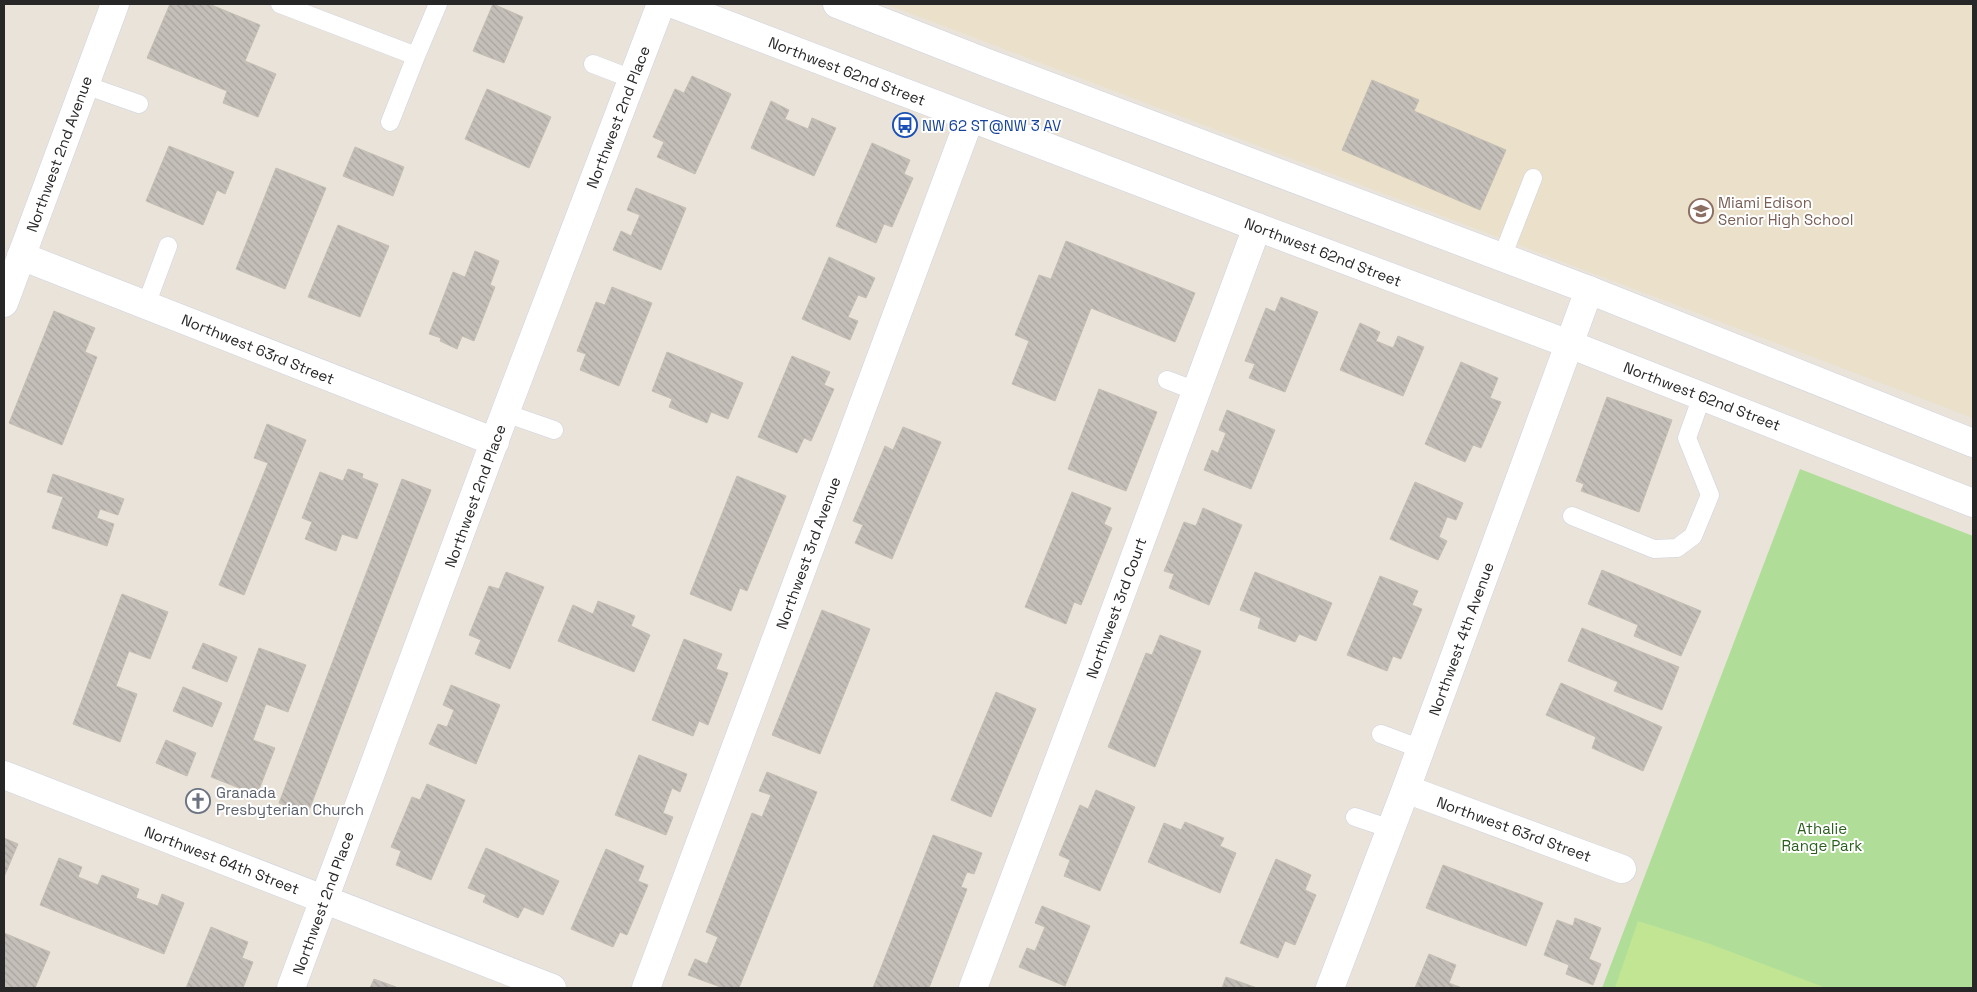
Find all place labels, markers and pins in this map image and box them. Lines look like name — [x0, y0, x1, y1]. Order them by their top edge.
bus stop icon: NW 62 ST@NW 3 AV — [892, 112, 918, 138]
place label: NW 62 ST@NW 3 AV — [922, 116, 1061, 135]
place label: Miami Edison Senior High School — [1718, 193, 1854, 229]
school or university icon: Miami Edison Senior High School — [1688, 198, 1714, 224]
place label: Granada Presbyterian Church — [216, 783, 364, 819]
church icon: Granada Presbyterian Church — [185, 788, 211, 814]

